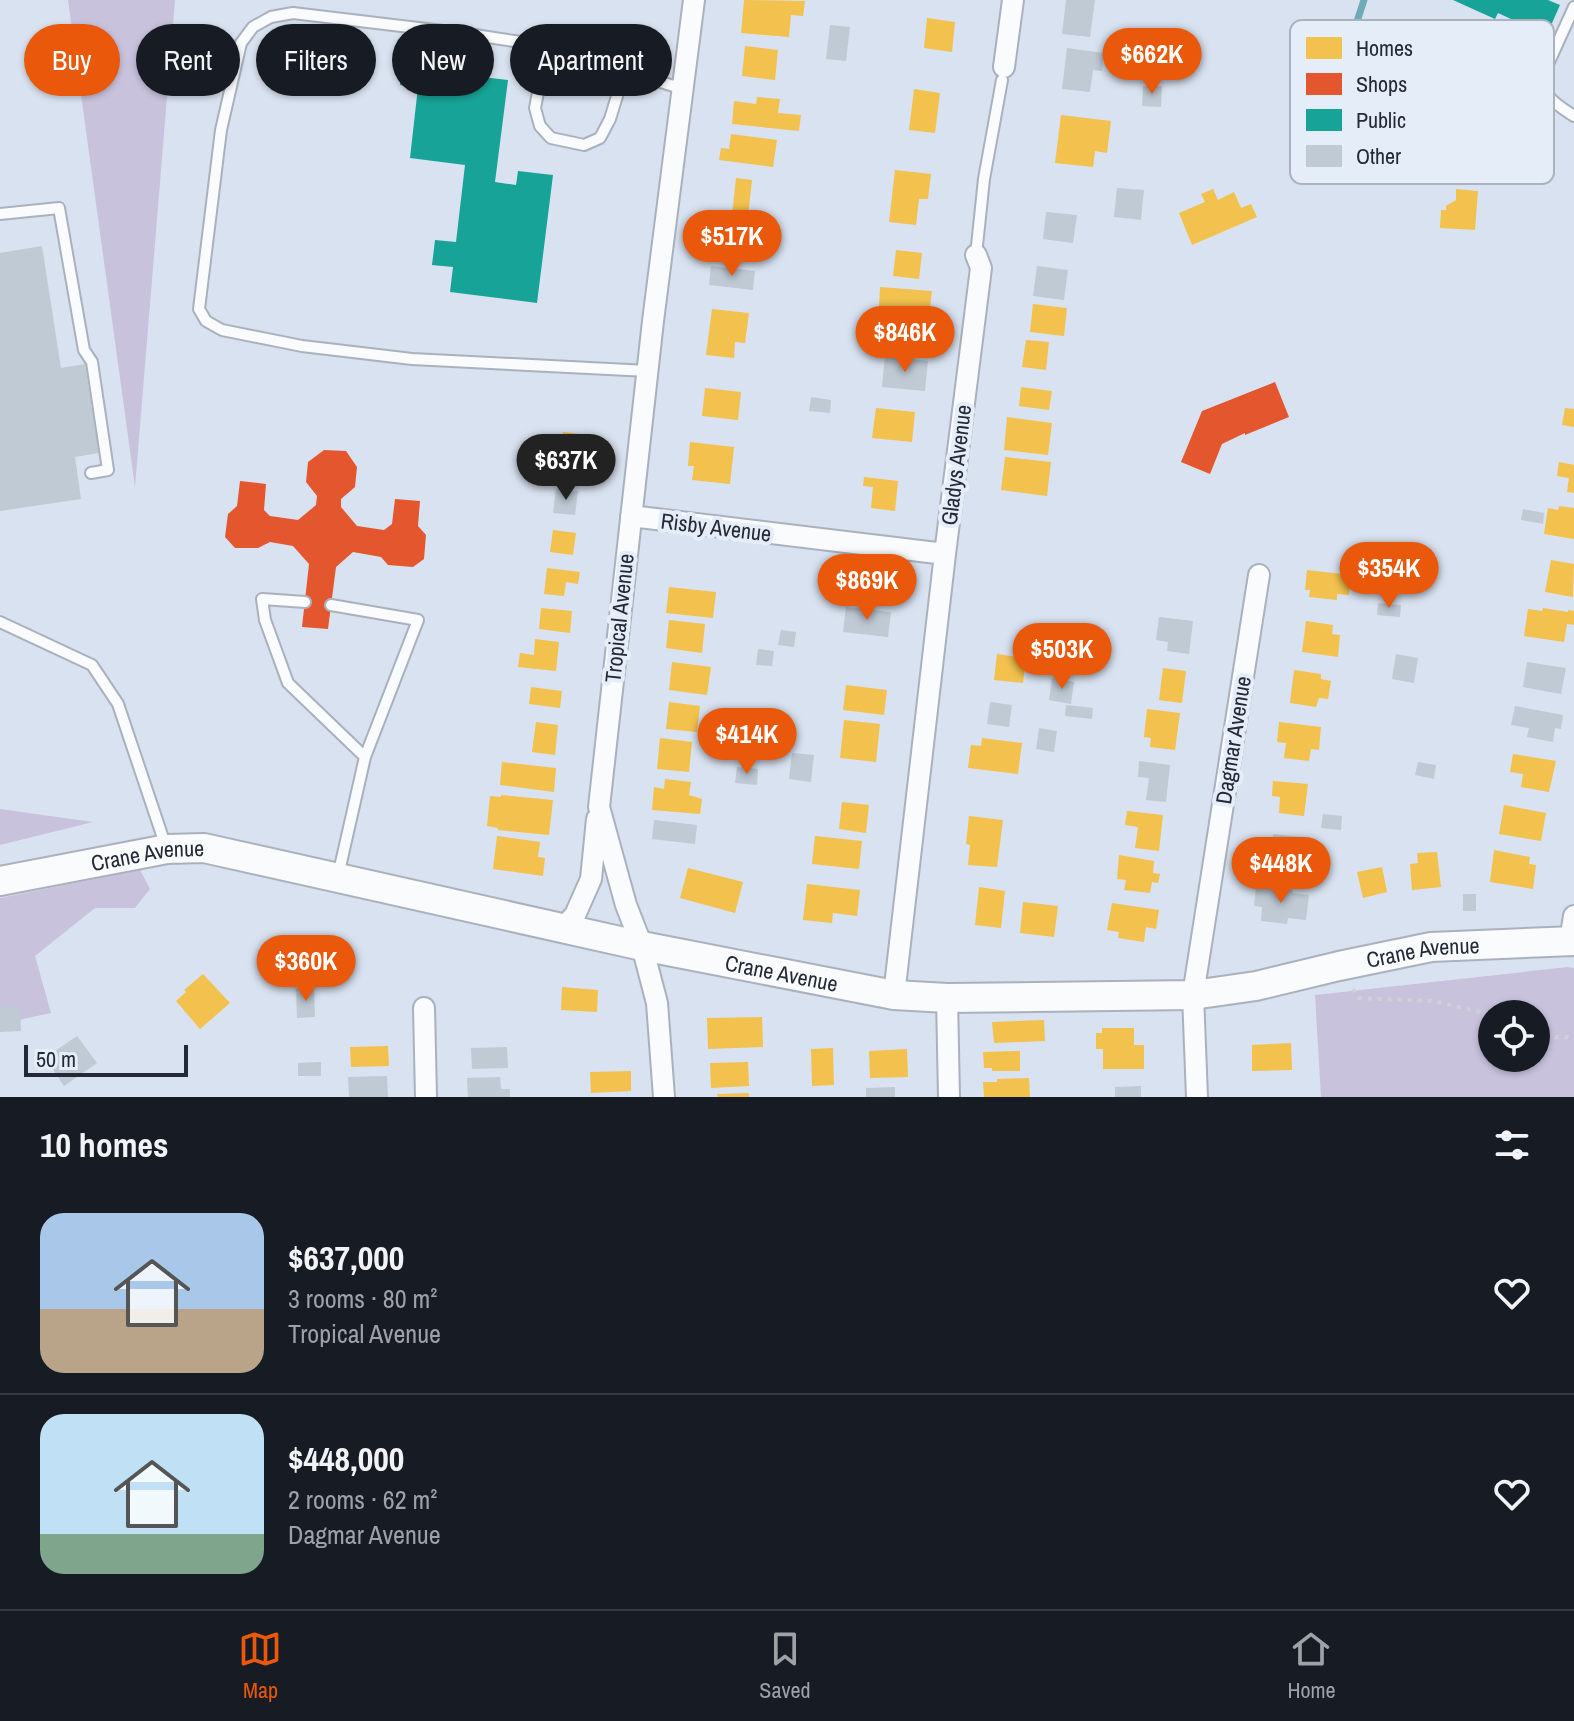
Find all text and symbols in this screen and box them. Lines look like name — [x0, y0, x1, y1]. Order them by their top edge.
legend — [1290, 20, 1554, 184]
chip: Buy — [24, 24, 120, 96]
chip: Rent — [136, 24, 240, 96]
chip: Filters — [256, 24, 376, 96]
chip: New — [392, 24, 494, 96]
chip: Apartment — [510, 24, 672, 96]
pin: $662K — [1096, 28, 1208, 96]
text: Homes — [1356, 33, 1413, 63]
text: $662K — [1121, 36, 1183, 71]
text: Shops — [1356, 69, 1407, 99]
text: Public — [1356, 105, 1406, 135]
text: Other — [1356, 141, 1401, 171]
pin: $517K — [676, 210, 788, 278]
text: $517K — [701, 218, 763, 253]
pin: $846K — [849, 306, 961, 374]
text: $846K — [874, 314, 936, 349]
street label: Gladys Avenue — [934, 403, 978, 527]
pin: $637K — [510, 434, 622, 502]
text: $637K — [535, 442, 597, 477]
street label: Risby Avenue — [659, 505, 773, 549]
pin: $354K — [1333, 542, 1445, 610]
text: $354K — [1358, 550, 1420, 585]
street label: Tropical Avenue — [597, 552, 641, 684]
pin: $869K — [811, 554, 923, 622]
text: $869K — [836, 562, 898, 597]
pin: $503K — [1006, 623, 1118, 691]
text: $503K — [1031, 631, 1093, 666]
street label: Dagmar Avenue — [1208, 674, 1258, 806]
pin: $414K — [691, 708, 803, 776]
text: $414K — [716, 716, 778, 751]
street label: Crane Avenue — [88, 833, 204, 878]
pin: $448K — [1225, 837, 1337, 905]
text: $448K — [1250, 845, 1312, 880]
street label: Crane Avenue — [1364, 930, 1480, 975]
pin: $360K — [250, 935, 362, 1003]
text: $360K — [275, 943, 337, 978]
street label: Crane Avenue — [723, 948, 840, 999]
map controls — [1478, 1000, 1550, 1072]
button: locate — [1478, 1000, 1550, 1072]
scale bar — [24, 1041, 188, 1077]
text: 50 m — [36, 1044, 76, 1074]
text: 10 homes — [40, 1122, 169, 1168]
icon: filters — [1490, 1123, 1534, 1167]
text: $637,000 — [288, 1235, 404, 1281]
icon: home — [104, 1245, 200, 1341]
icon: heart — [1490, 1271, 1534, 1315]
text: 3 rooms · 80 m² — [288, 1281, 437, 1316]
text: Tropical Avenue — [288, 1316, 441, 1351]
text: $448,000 — [288, 1436, 404, 1482]
icon: home — [104, 1446, 200, 1542]
icon: heart — [1490, 1472, 1534, 1516]
text: 2 rooms · 62 m² — [288, 1482, 437, 1517]
text: Dagmar Avenue — [288, 1517, 441, 1552]
tab: Map — [238, 1627, 282, 1705]
tab: Saved — [759, 1627, 811, 1705]
tab: Home — [1287, 1627, 1336, 1705]

